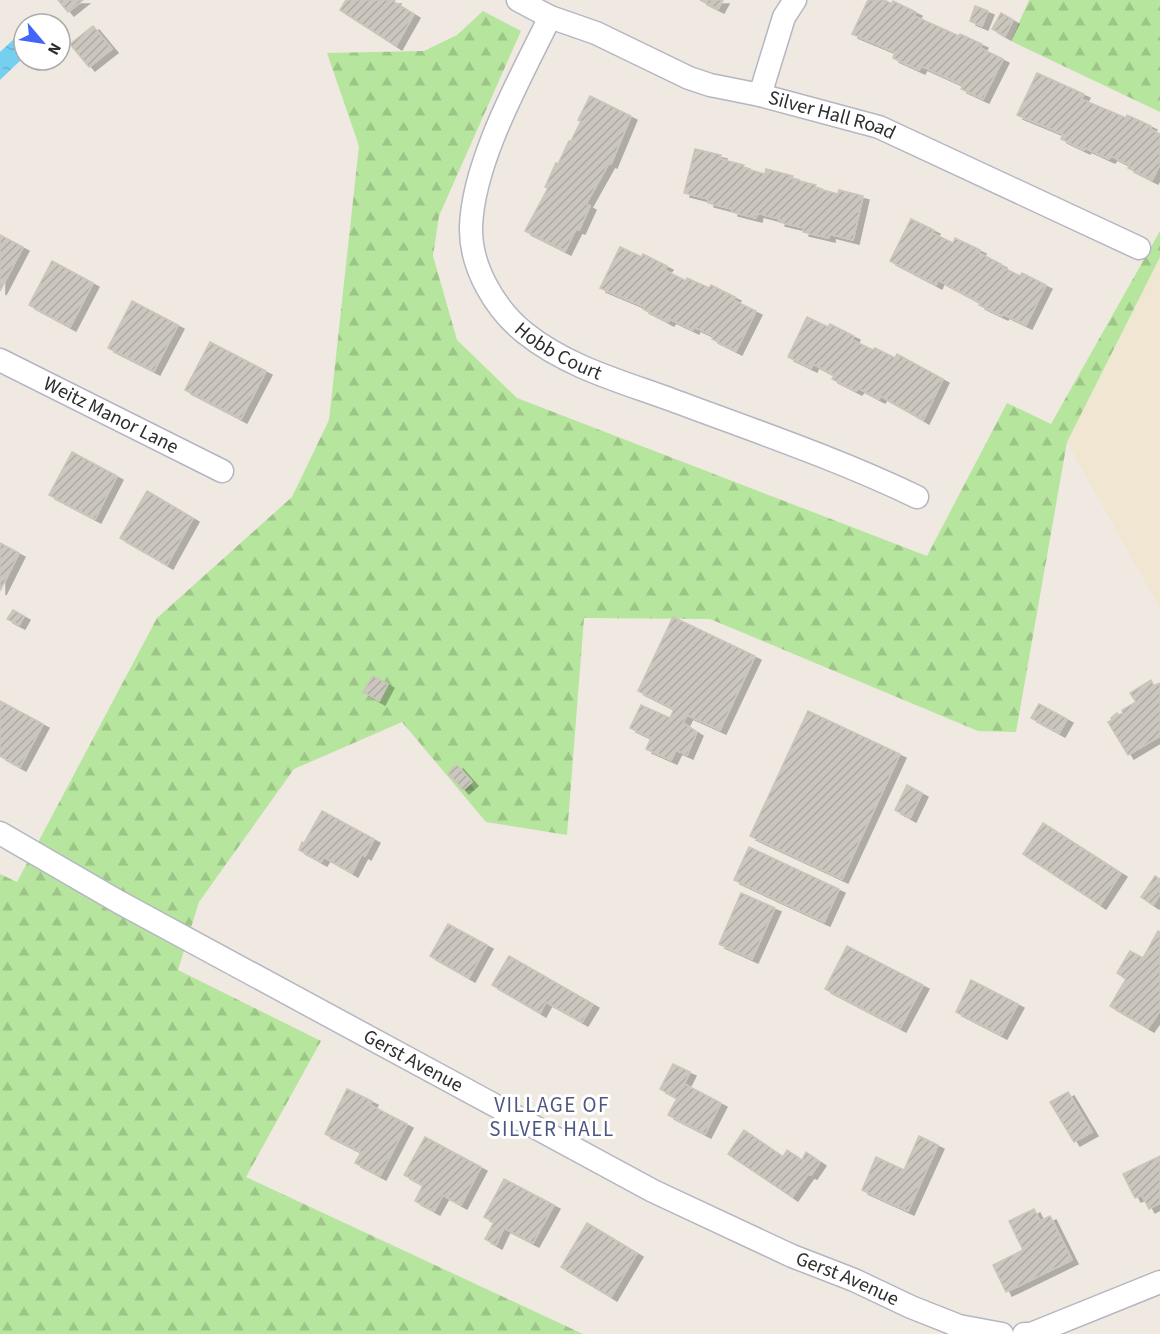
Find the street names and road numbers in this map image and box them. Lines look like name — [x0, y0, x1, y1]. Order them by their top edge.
street label: Silver Hall Road — [765, 84, 900, 147]
street label: Hobb Court — [508, 316, 606, 388]
street label: Weitz Manor Lane — [38, 370, 183, 461]
street label: Gerst Avenue — [358, 1023, 468, 1100]
street label: Gerst Avenue — [792, 1245, 904, 1313]

